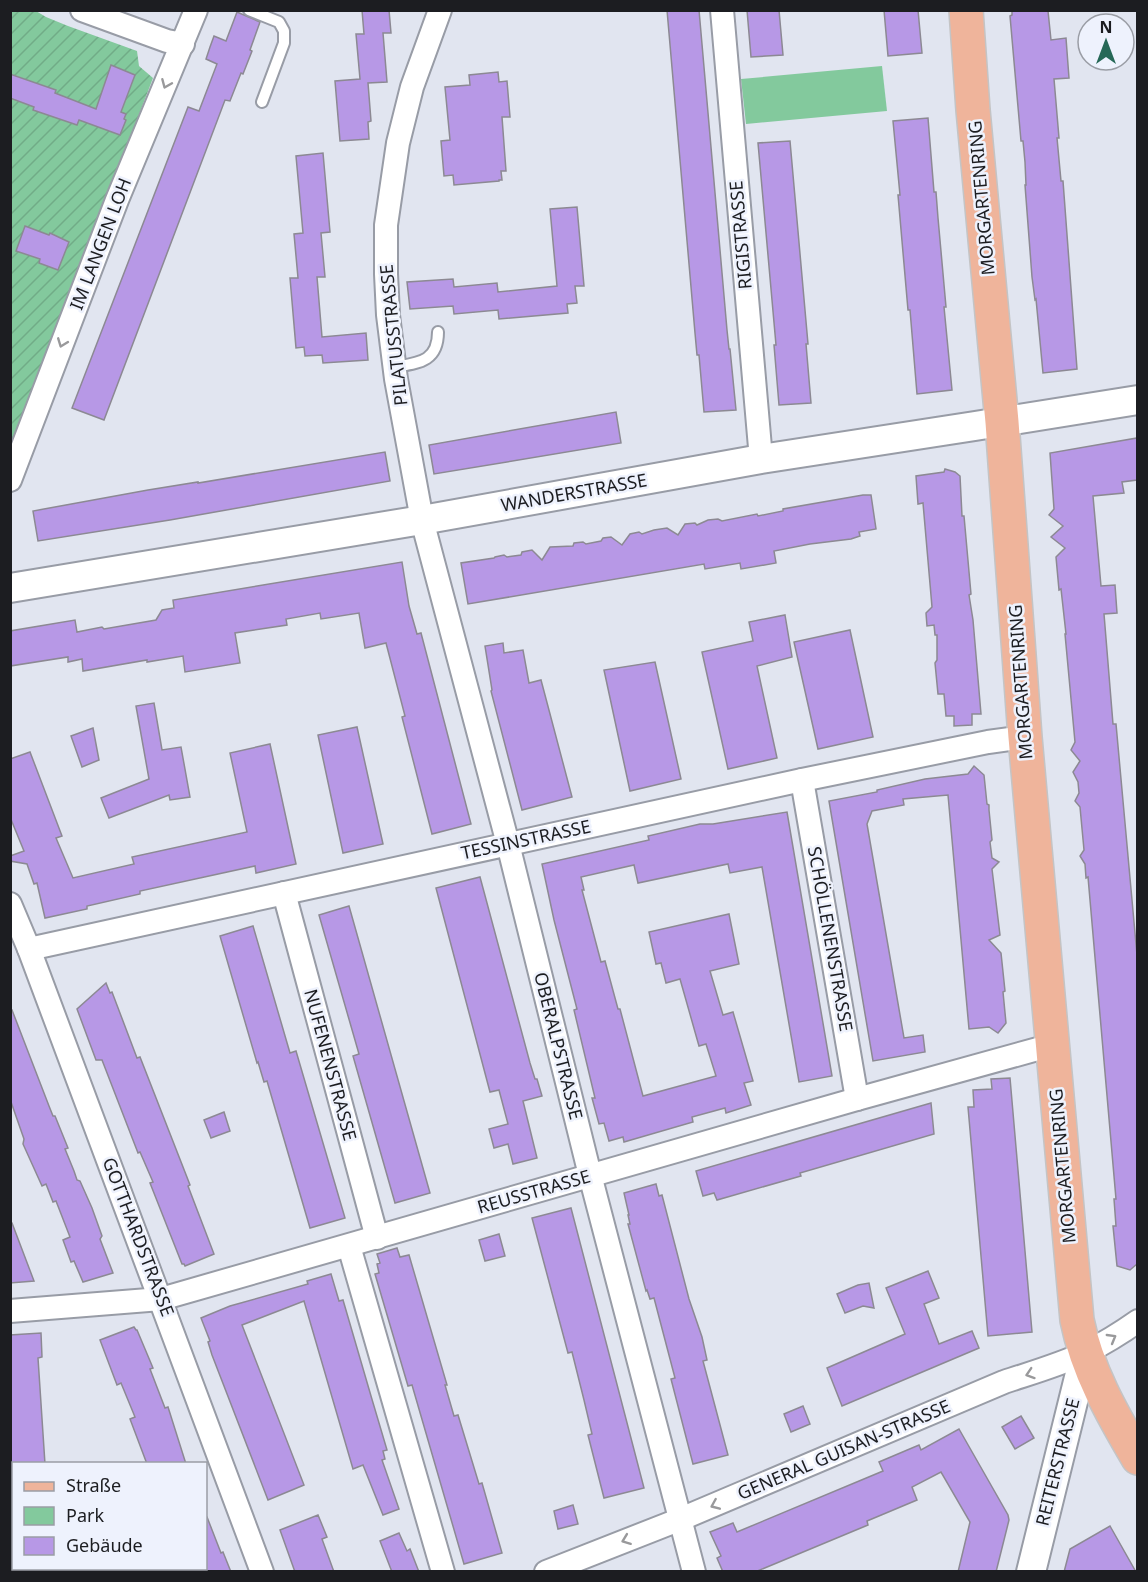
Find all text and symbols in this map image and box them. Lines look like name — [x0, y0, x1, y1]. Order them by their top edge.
north arrow — [1076, 12, 1136, 72]
text: N — [1099, 16, 1113, 38]
one-way arrow — [161, 78, 173, 89]
street label: MORGARTENRING — [962, 120, 1000, 276]
street label: IM LANGEN LOH — [64, 174, 136, 313]
street label: RIGISTRASSE — [723, 180, 757, 290]
street label: PILATUSSTRASSE — [374, 263, 412, 407]
one-way arrow — [57, 337, 70, 348]
street label: WANDERSTRASSE — [499, 467, 649, 517]
street label: MORGARTENRING — [1003, 604, 1037, 760]
street label: TESSINSTRASSE — [459, 814, 593, 864]
street label: SCHÖLLENENSTRASSE — [803, 845, 859, 1033]
street label: OBERALPSTRASSE — [529, 970, 589, 1122]
street label: NUFENENSTRASSE — [299, 986, 363, 1143]
street label: MORGARTENRING — [1043, 1088, 1081, 1244]
street label: GOTTHARDSTRASSE — [98, 1154, 180, 1320]
street label: REUSSTRASSE — [474, 1163, 593, 1219]
one-way arrow — [1106, 1333, 1116, 1345]
one-way arrow — [1025, 1366, 1036, 1379]
street label: GENERAL GUISAN-STRASSE — [733, 1393, 954, 1505]
street label: REITERSTRASSE — [1030, 1395, 1085, 1528]
legend — [12, 1462, 207, 1570]
text: Straße — [66, 1473, 121, 1497]
one-way arrow — [710, 1498, 721, 1510]
text: Park — [66, 1503, 104, 1527]
text: Gebäude — [66, 1533, 143, 1557]
one-way arrow — [621, 1533, 632, 1546]

